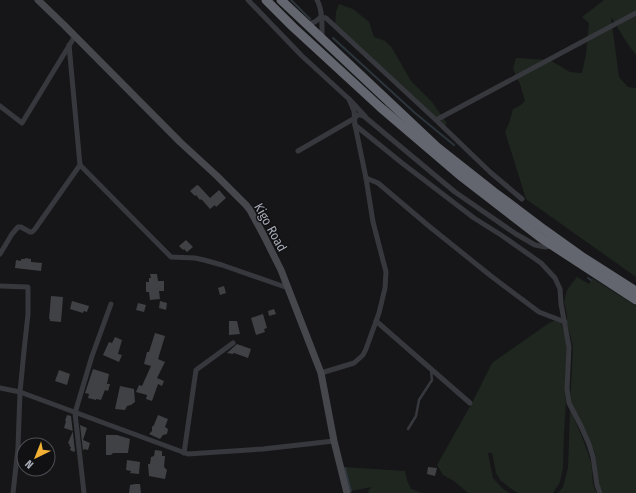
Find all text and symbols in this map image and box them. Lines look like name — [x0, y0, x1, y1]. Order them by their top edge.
street label: Kigo Road — [251, 200, 290, 254]
north arrow — [16, 437, 56, 477]
text: N — [23, 457, 36, 471]

